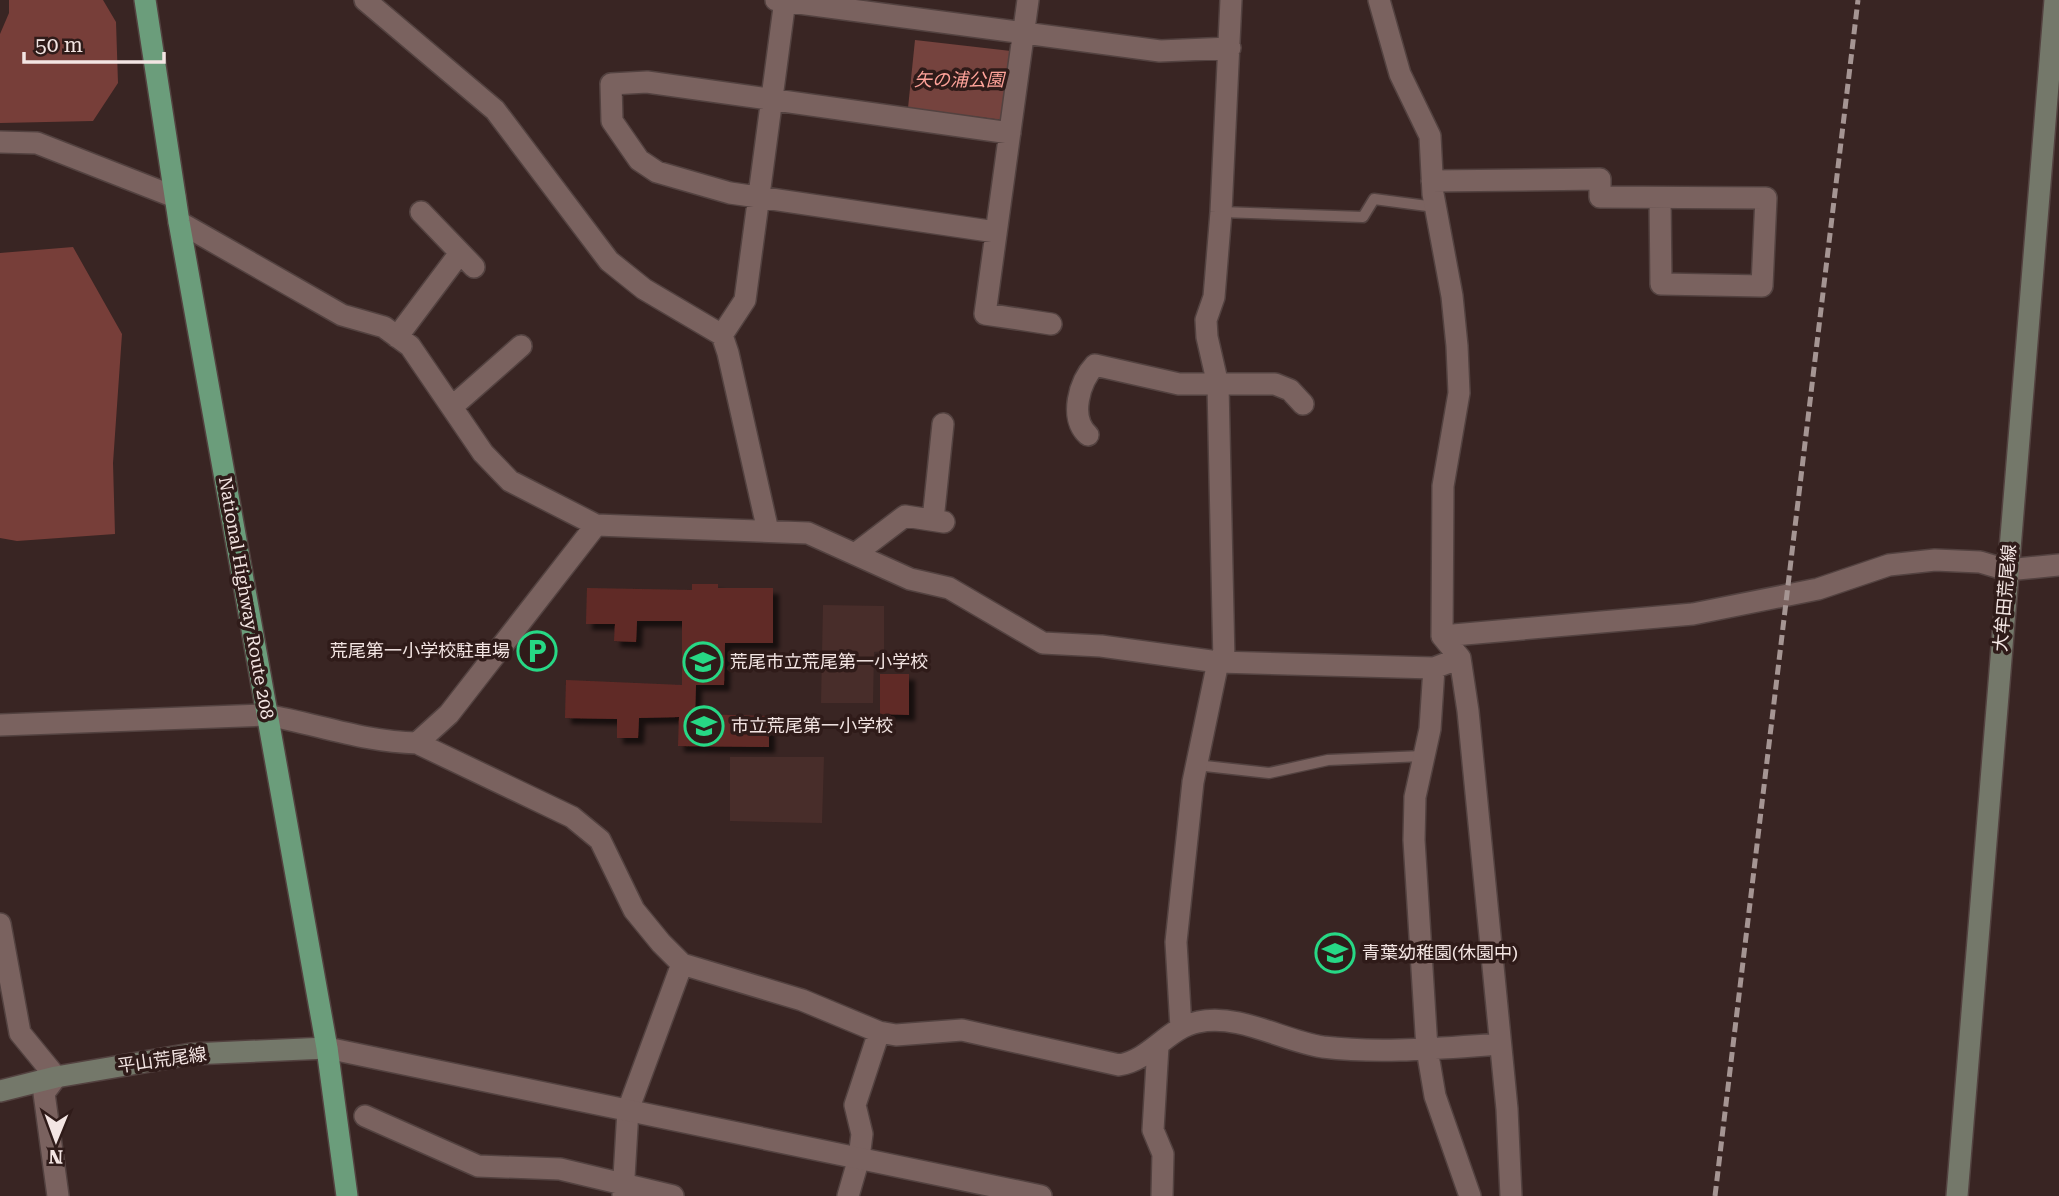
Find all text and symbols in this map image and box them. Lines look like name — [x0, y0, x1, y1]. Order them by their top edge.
scale bar — [24, 21, 164, 65]
text: 50 m — [35, 33, 83, 57]
park label: 矢の浦公園 — [914, 69, 1007, 90]
street label: National Highway Route 208 — [215, 475, 278, 721]
street label: 大牟田荒尾線 — [1989, 543, 2020, 653]
parking icon: 荒尾第一小学校駐車場 — [516, 630, 558, 672]
place label: 荒尾第一小学校駐車場 — [330, 640, 510, 661]
school or university icon: 荒尾市立荒尾第一小学校 — [682, 641, 724, 683]
place label: 荒尾市立荒尾第一小学校 — [730, 651, 928, 672]
school or university icon: 市立荒尾第一小学校 — [683, 705, 725, 747]
place label: 市立荒尾第一小学校 — [731, 715, 893, 736]
school or university icon: 青葉幼稚園(休園中) — [1314, 932, 1356, 974]
place label: 青葉幼稚園(休園中) — [1362, 942, 1518, 963]
street label: 平山荒尾線 — [116, 1043, 208, 1076]
north arrow — [21, 1105, 91, 1175]
text: N — [48, 1145, 63, 1168]

